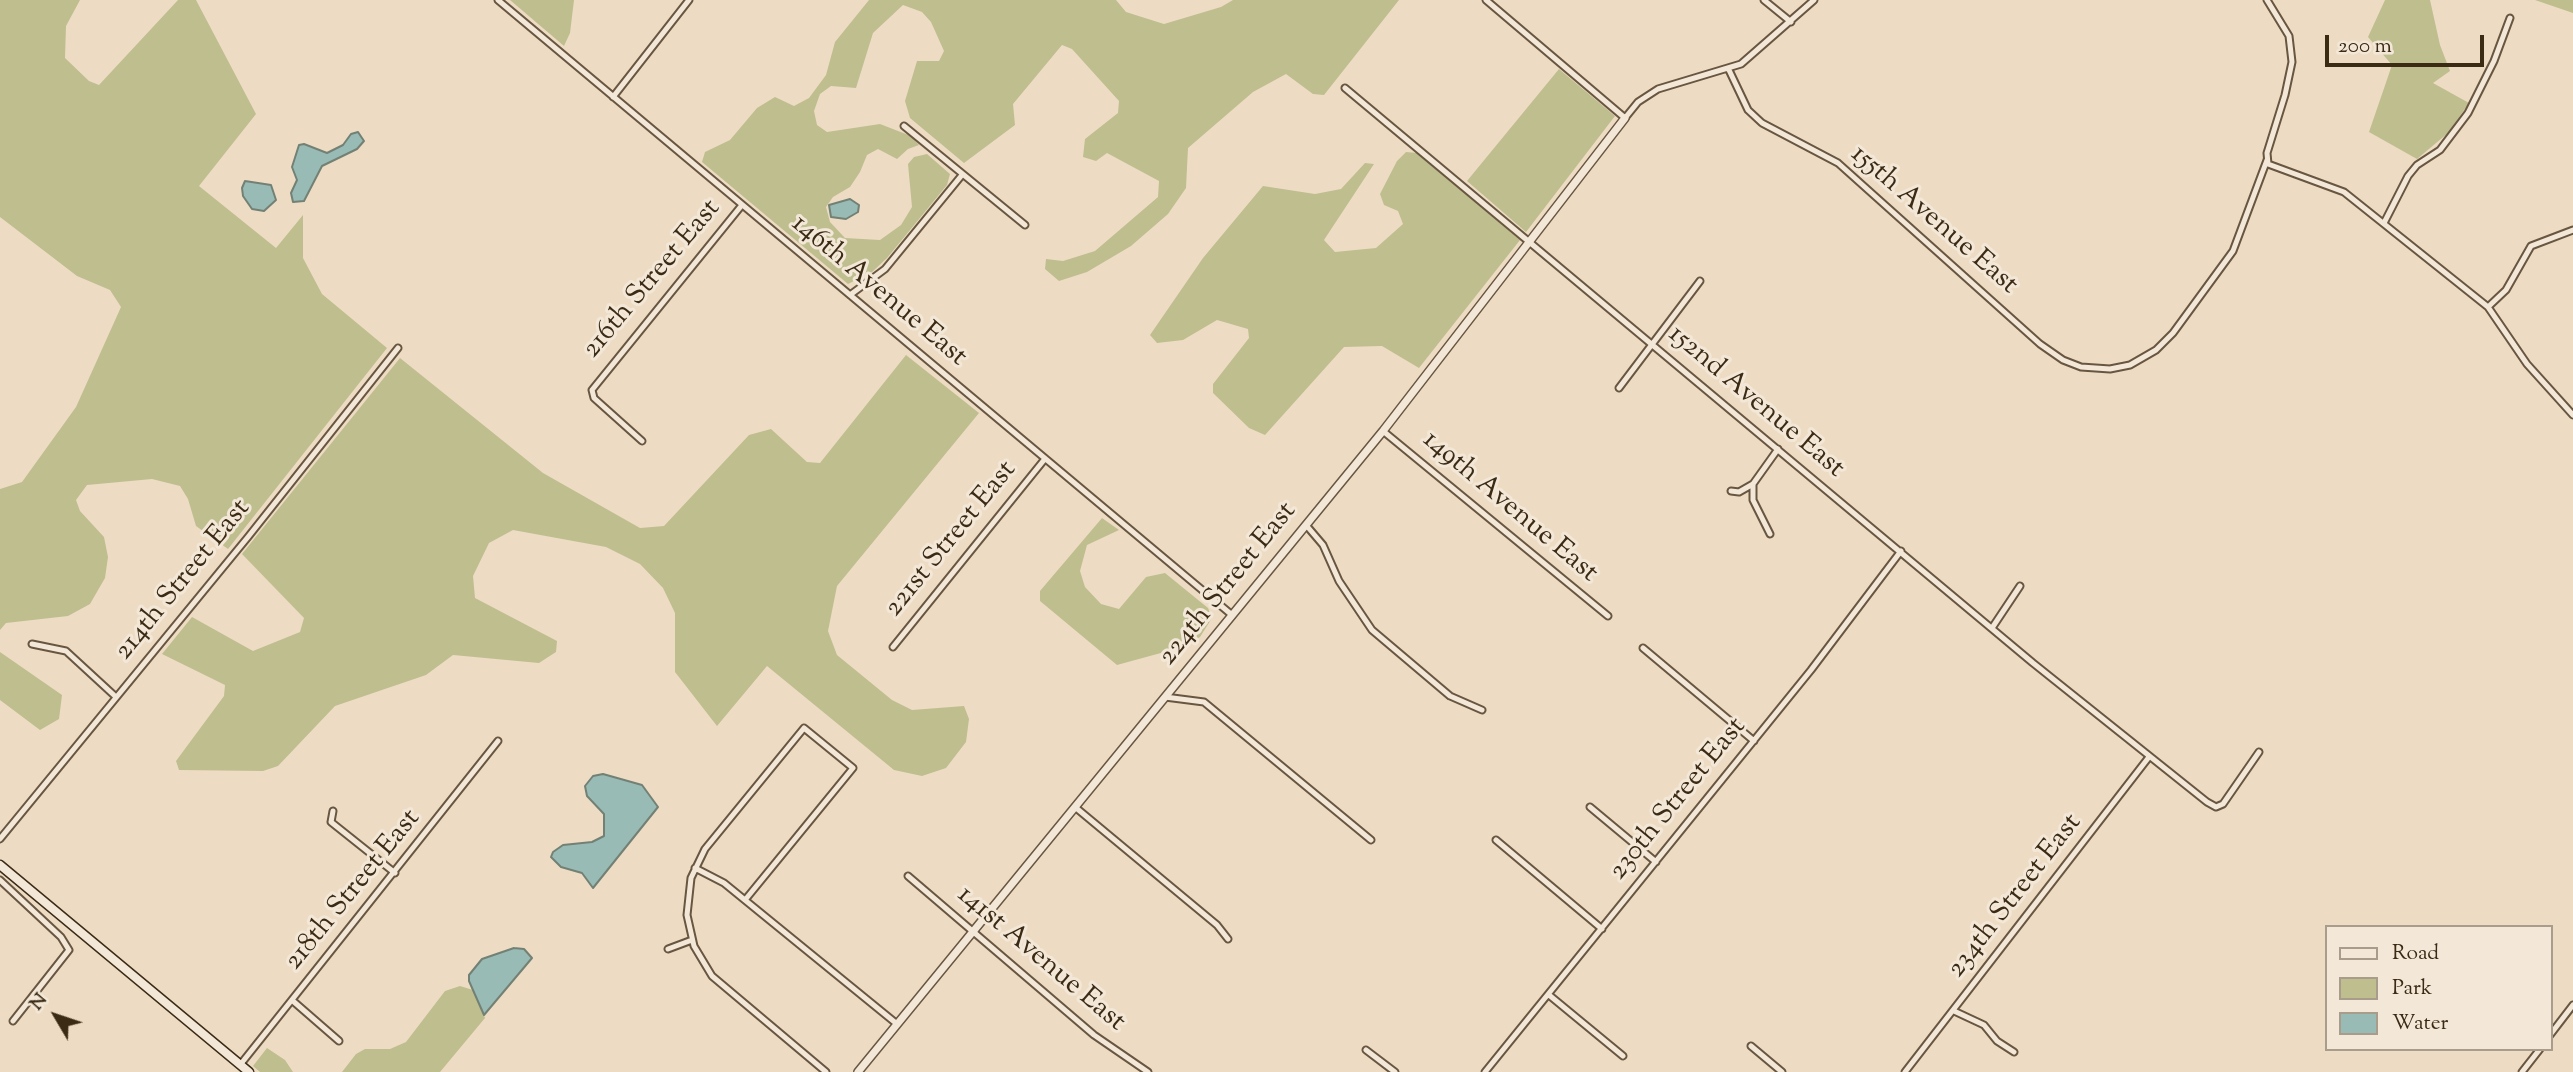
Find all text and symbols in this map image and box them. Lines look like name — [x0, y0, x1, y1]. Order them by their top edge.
scale bar — [2328, 21, 2487, 65]
text: 200 m — [2338, 32, 2392, 62]
street label: 155th Avenue East — [1842, 139, 2024, 303]
street label: 216th Street East — [577, 194, 729, 366]
street label: 146th Avenue East — [783, 209, 973, 375]
street label: 152nd Avenue East — [1660, 319, 1850, 487]
street label: 149th Avenue East — [1414, 425, 1604, 591]
street label: 221st Street East — [879, 455, 1025, 625]
street label: 214th Street East — [109, 494, 259, 668]
street label: 224th Street East — [1153, 496, 1305, 674]
street label: 230th Street East — [1603, 712, 1755, 888]
street label: 218th Street East — [279, 804, 429, 978]
street label: 234th Street East — [1942, 808, 2090, 986]
street label: 141st Avenue East — [949, 880, 1131, 1040]
legend — [2324, 925, 2552, 1051]
text: Road — [2392, 939, 2439, 969]
text: Park — [2392, 974, 2432, 1004]
north arrow — [21, 981, 91, 1051]
text: N — [24, 988, 55, 1017]
text: Water — [2392, 1009, 2448, 1039]

